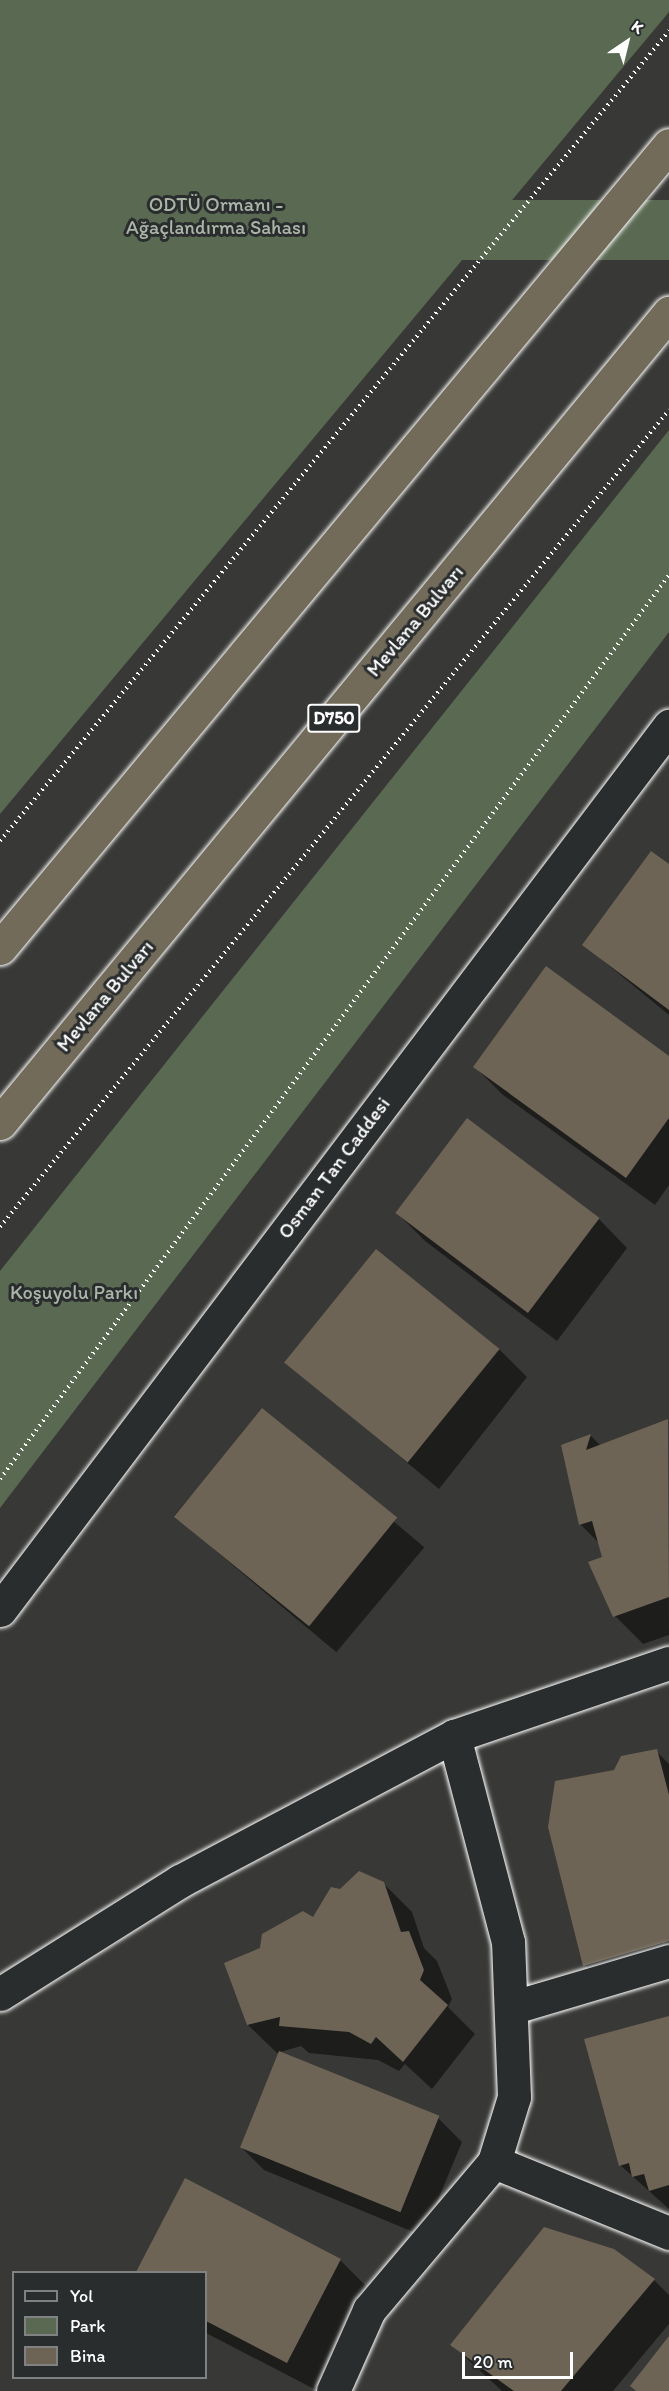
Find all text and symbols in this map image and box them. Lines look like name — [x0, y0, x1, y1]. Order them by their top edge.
north arrow — [597, 12, 657, 72]
text: K — [628, 16, 647, 38]
park label: ODTÜ Ormanı - Ağaçlandırma Sahası — [126, 193, 306, 240]
street label: Mevlana Bulvarı — [361, 560, 469, 682]
road number: D750 — [307, 703, 361, 733]
street label: Mevlana Bulvarı — [51, 935, 159, 1057]
street label: Osman Tan Caddesi — [273, 1093, 395, 1243]
park label: Koşuyolu Parkı — [10, 1280, 138, 1304]
legend — [12, 2271, 207, 2379]
text: Yol — [70, 2285, 93, 2307]
text: Park — [70, 2315, 105, 2337]
scale bar — [465, 2340, 576, 2378]
text: Bina — [70, 2345, 105, 2367]
text: 20 m — [473, 2351, 513, 2373]

